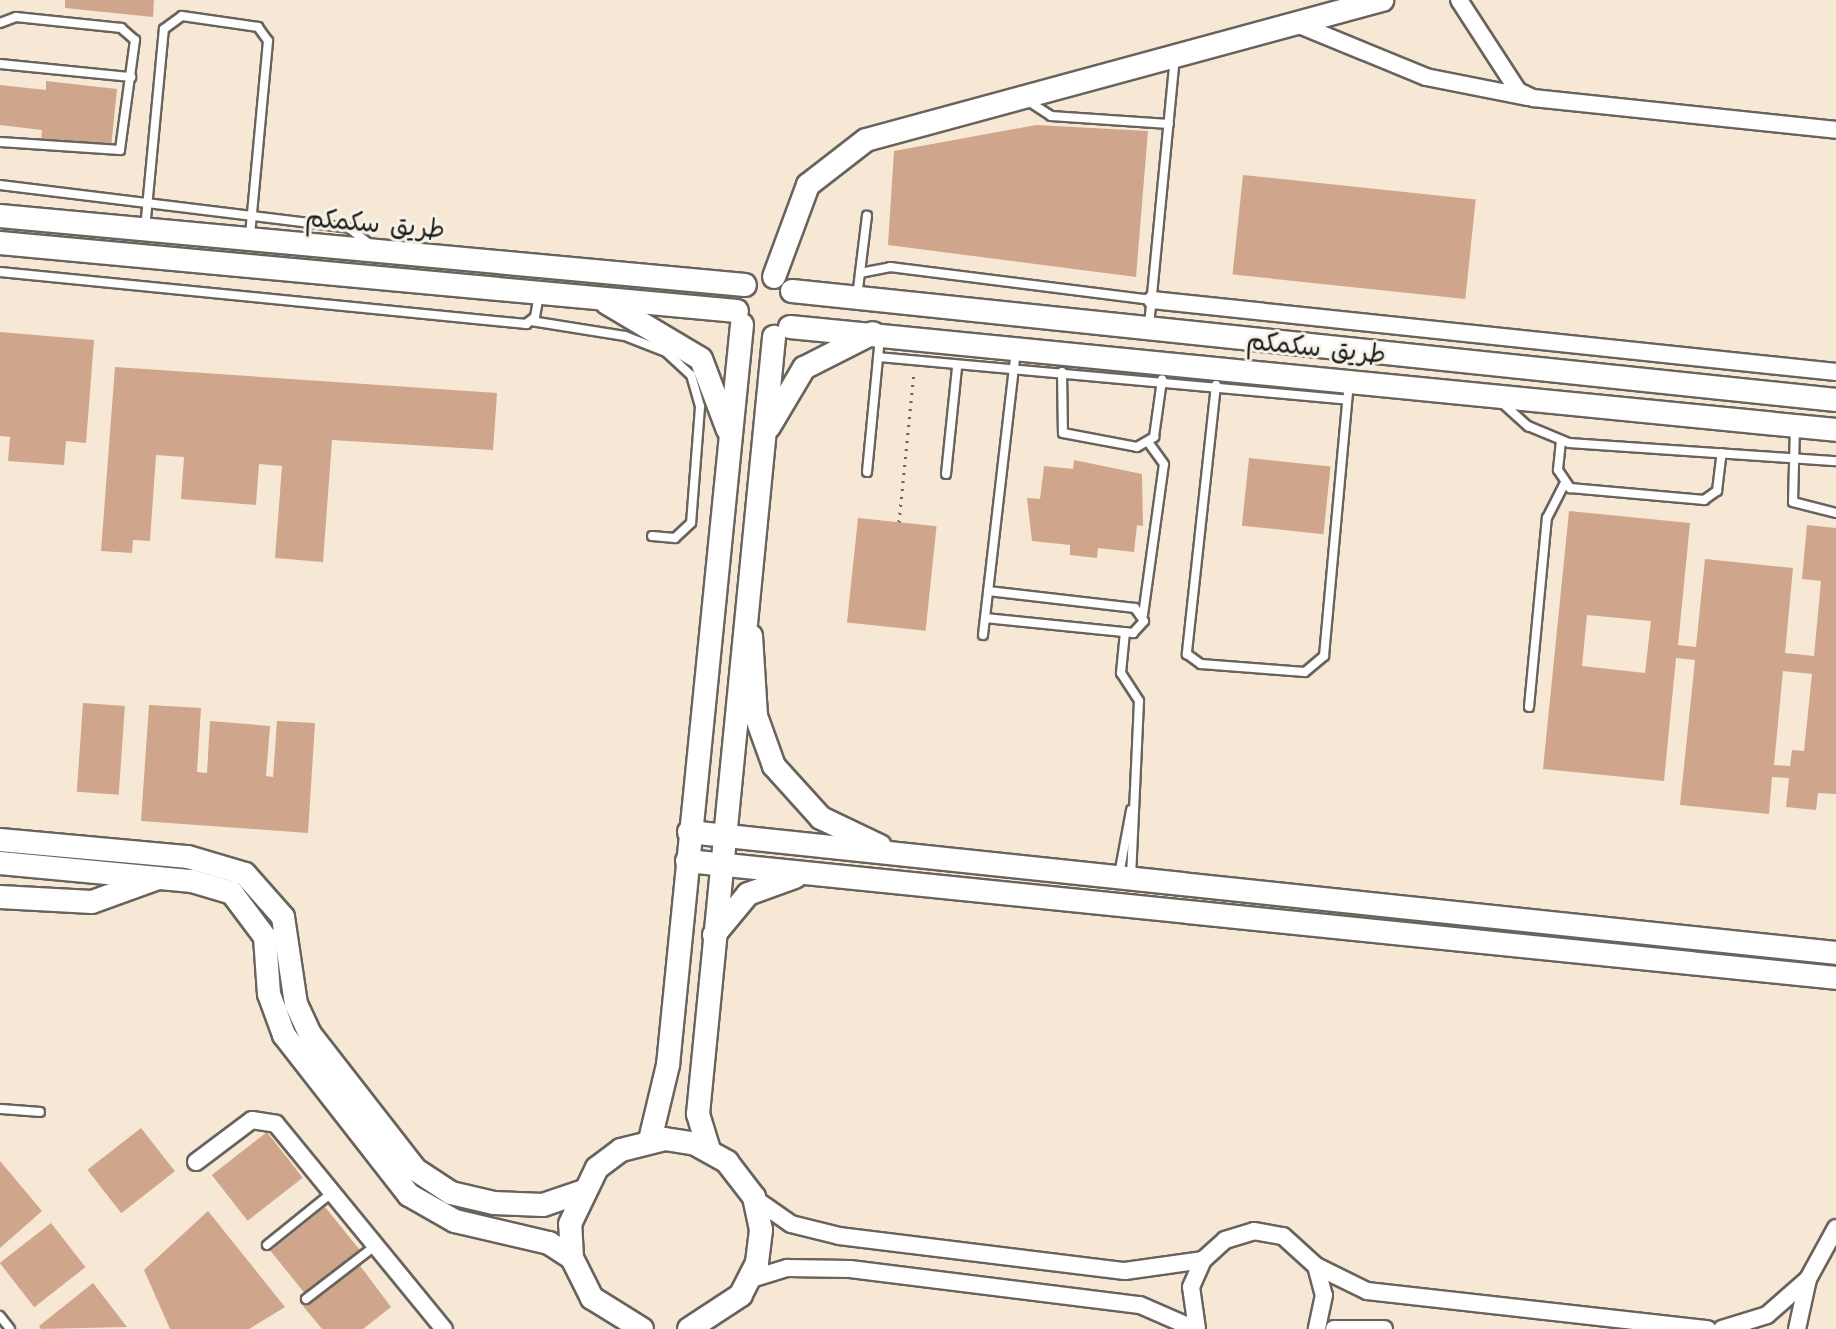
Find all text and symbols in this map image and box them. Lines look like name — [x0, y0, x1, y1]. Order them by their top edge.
street label: طريق سكمكم — [304, 203, 446, 247]
street label: طريق سكمكم — [1245, 326, 1387, 372]

